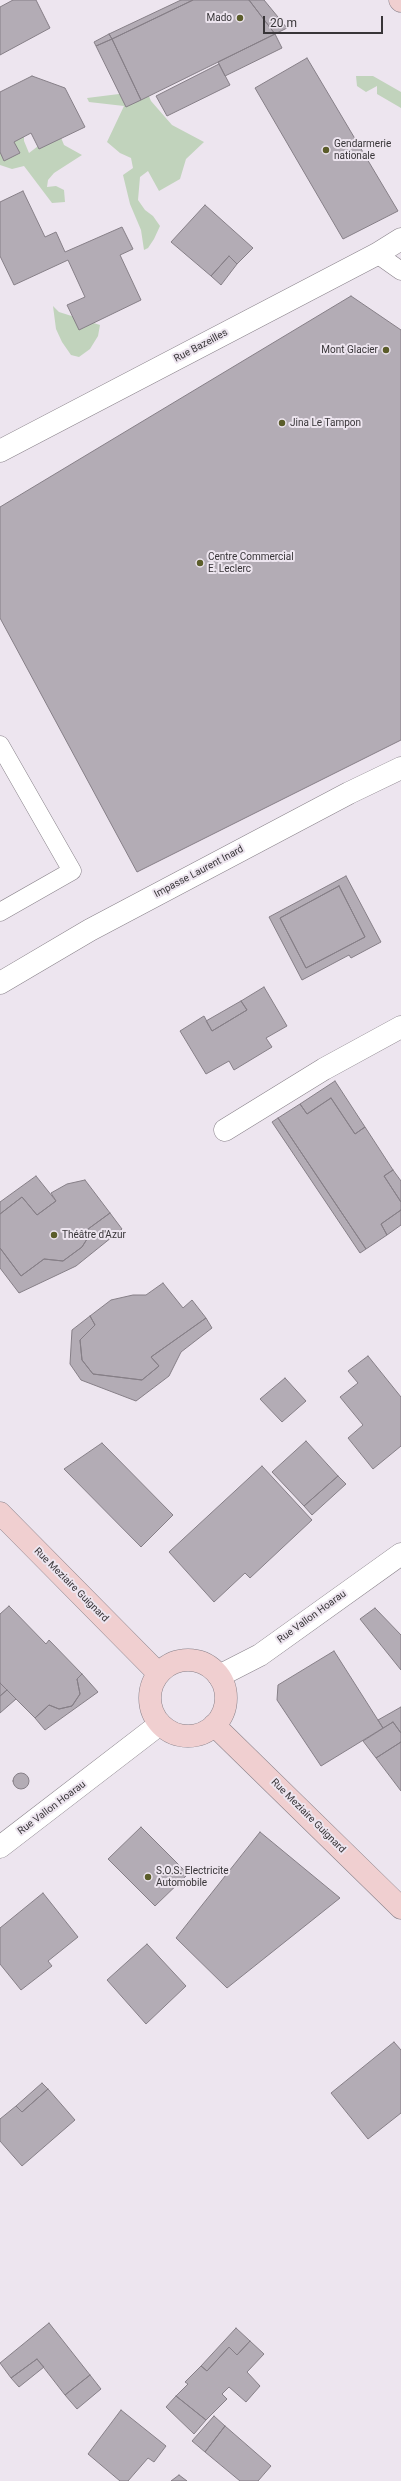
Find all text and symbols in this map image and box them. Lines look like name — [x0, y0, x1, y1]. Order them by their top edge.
scale bar — [265, 8, 385, 34]
place label: Mado — [206, 12, 232, 24]
marker: Mado — [235, 13, 245, 23]
text: 20 m — [270, 16, 297, 30]
place label: Gendarmerie nationale — [334, 138, 391, 162]
marker: Gendarmerie nationale — [321, 145, 331, 155]
street label: Rue Bazeilles — [172, 327, 230, 365]
place label: Mont Glacier — [321, 344, 378, 356]
marker: Mont Glacier — [381, 345, 391, 355]
place label: Jina Le Tampon — [290, 417, 361, 429]
marker: Jina Le Tampon — [277, 418, 287, 428]
place label: Centre Commercial E. Leclerc — [208, 551, 294, 574]
marker: Centre Commercial E. Leclerc — [195, 558, 205, 568]
street label: Impasse Laurent Inard — [152, 843, 246, 901]
place label: Théâtre d'Azur — [62, 1229, 126, 1241]
marker: Théâtre d'Azur — [49, 1230, 59, 1240]
street label: Rue Meziaire Guignard — [31, 1545, 111, 1625]
street label: Rue Vallon Hoarau — [275, 1588, 349, 1646]
street label: Rue Meziaire Guignard — [268, 1776, 348, 1856]
street label: Rue Vallon Hoarau — [16, 1779, 88, 1837]
place label: S.O.S. Electricite Automobile — [156, 1865, 229, 1888]
marker: S.O.S. Electricite Automobile — [143, 1872, 153, 1882]

